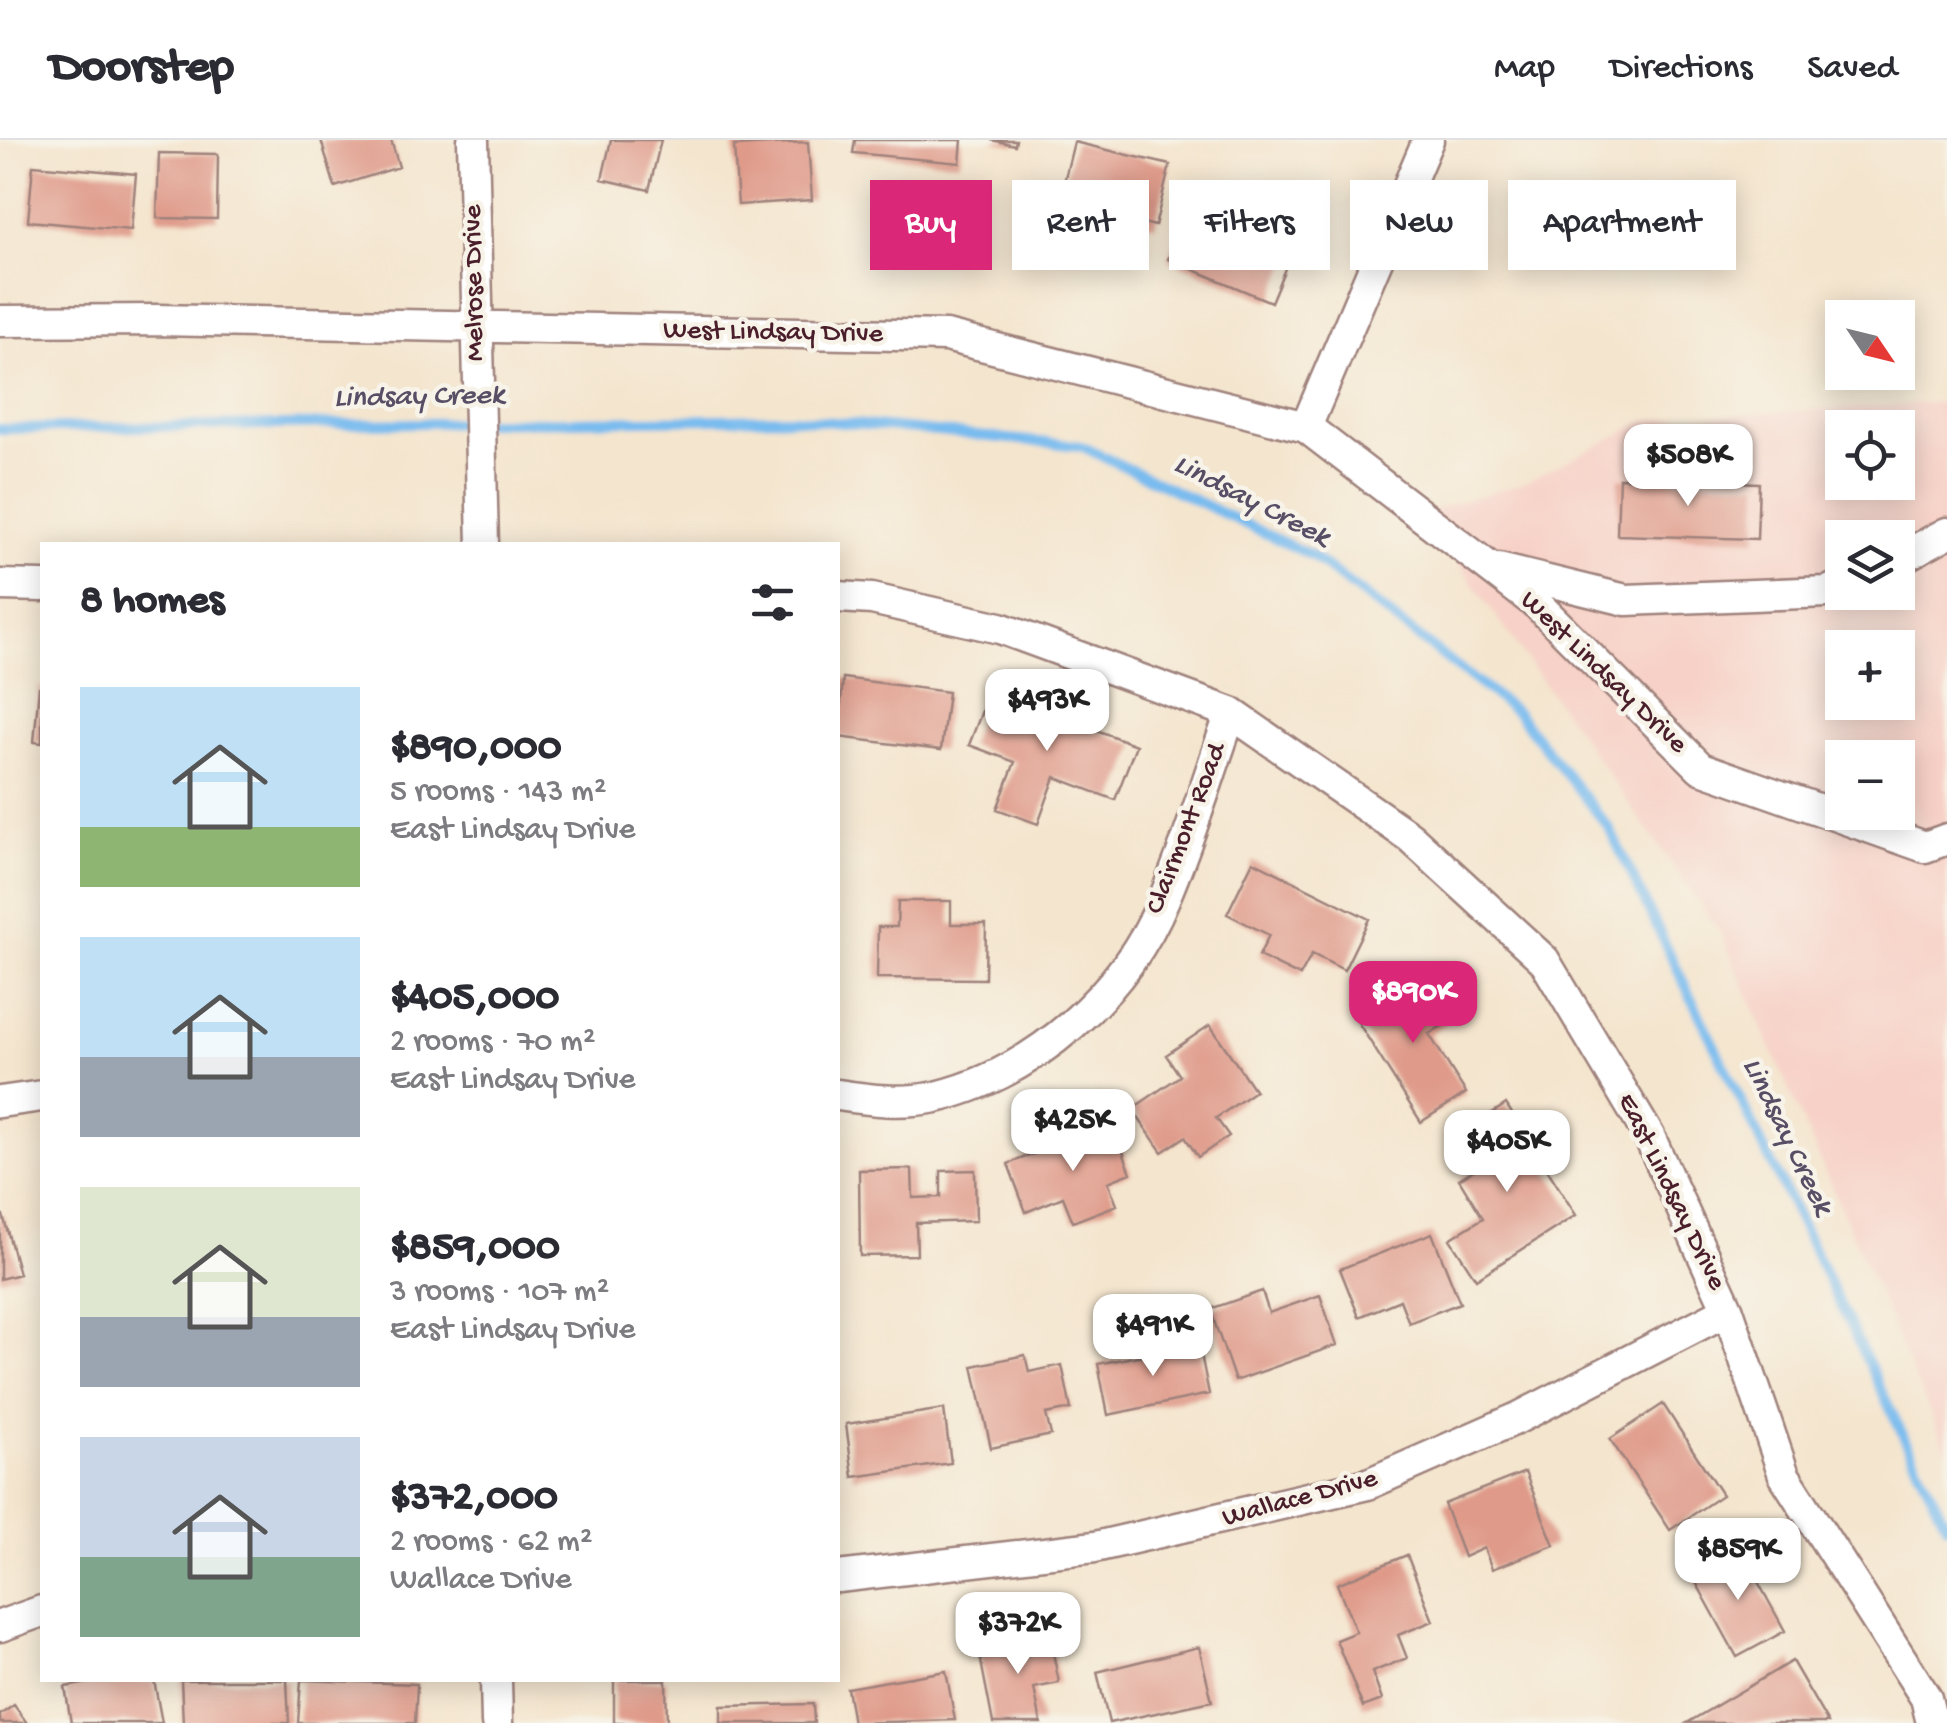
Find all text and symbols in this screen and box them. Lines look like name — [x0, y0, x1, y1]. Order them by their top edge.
text: Doorstep — [50, 41, 234, 98]
text: Map — [1494, 49, 1555, 90]
text: Directions — [1610, 49, 1752, 90]
text: Saved — [1807, 49, 1897, 90]
chip: Buy — [870, 180, 992, 270]
chip: Rent — [1012, 180, 1149, 270]
chip: Filters — [1169, 180, 1330, 270]
chip: New — [1350, 180, 1488, 270]
chip: Apartment — [1508, 180, 1736, 270]
street label: Melrose Drive — [457, 204, 493, 362]
north arrow — [1825, 300, 1915, 390]
map controls — [1825, 300, 1915, 830]
street label: West Lindsay Drive — [663, 315, 884, 351]
water label: Lindsay Creek — [334, 379, 507, 417]
button: locate — [1825, 410, 1915, 500]
pin: $508K — [1618, 424, 1758, 509]
text: $508K — [1646, 437, 1730, 475]
water label: Lindsay Creek — [1167, 448, 1337, 557]
button: layers — [1825, 520, 1915, 610]
icon: filters — [745, 575, 800, 630]
text: 8 homes — [80, 578, 224, 627]
street label: West Lindsay Drive — [1512, 585, 1694, 762]
button: + — [1825, 630, 1915, 720]
pin: $493K — [977, 669, 1117, 754]
text: $493K — [1007, 682, 1087, 720]
text: $890,000 — [390, 725, 562, 774]
icon: home — [160, 727, 280, 847]
street label: Clairmont Road — [1139, 737, 1236, 919]
button: − — [1825, 740, 1915, 830]
text: 5 rooms · 143 m² — [390, 774, 606, 812]
text: East Lindsay Drive — [390, 812, 635, 850]
pin: $890K — [1343, 961, 1483, 1046]
text: $890K — [1371, 974, 1455, 1012]
text: $405,000 — [390, 975, 559, 1024]
icon: home — [160, 977, 280, 1097]
text: 2 rooms · 70 m² — [390, 1024, 595, 1062]
water label: Lindsay Creek — [1733, 1053, 1840, 1223]
text: East Lindsay Drive — [390, 1062, 635, 1100]
street label: East Lindsay Drive — [1609, 1088, 1733, 1296]
pin: $425K — [1003, 1089, 1143, 1174]
text: $425K — [1033, 1102, 1113, 1140]
pin: $405K — [1437, 1110, 1577, 1195]
text: $405K — [1466, 1123, 1548, 1161]
text: $859,000 — [390, 1225, 560, 1274]
icon: home — [160, 1227, 280, 1347]
text: 3 rooms · 107 m² — [390, 1274, 609, 1312]
pin: $491K — [1083, 1294, 1223, 1379]
text: $491K — [1115, 1307, 1191, 1345]
text: East Lindsay Drive — [390, 1312, 635, 1350]
street label: Wallace Drive — [1219, 1462, 1382, 1535]
text: $372,000 — [390, 1475, 558, 1524]
icon: home — [160, 1477, 280, 1597]
pin: $859K — [1668, 1518, 1808, 1603]
text: 2 rooms · 62 m² — [390, 1524, 592, 1562]
text: $859K — [1697, 1531, 1779, 1569]
text: Wallace Drive — [390, 1562, 572, 1600]
pin: $372K — [948, 1592, 1088, 1677]
text: $372K — [978, 1605, 1058, 1643]

